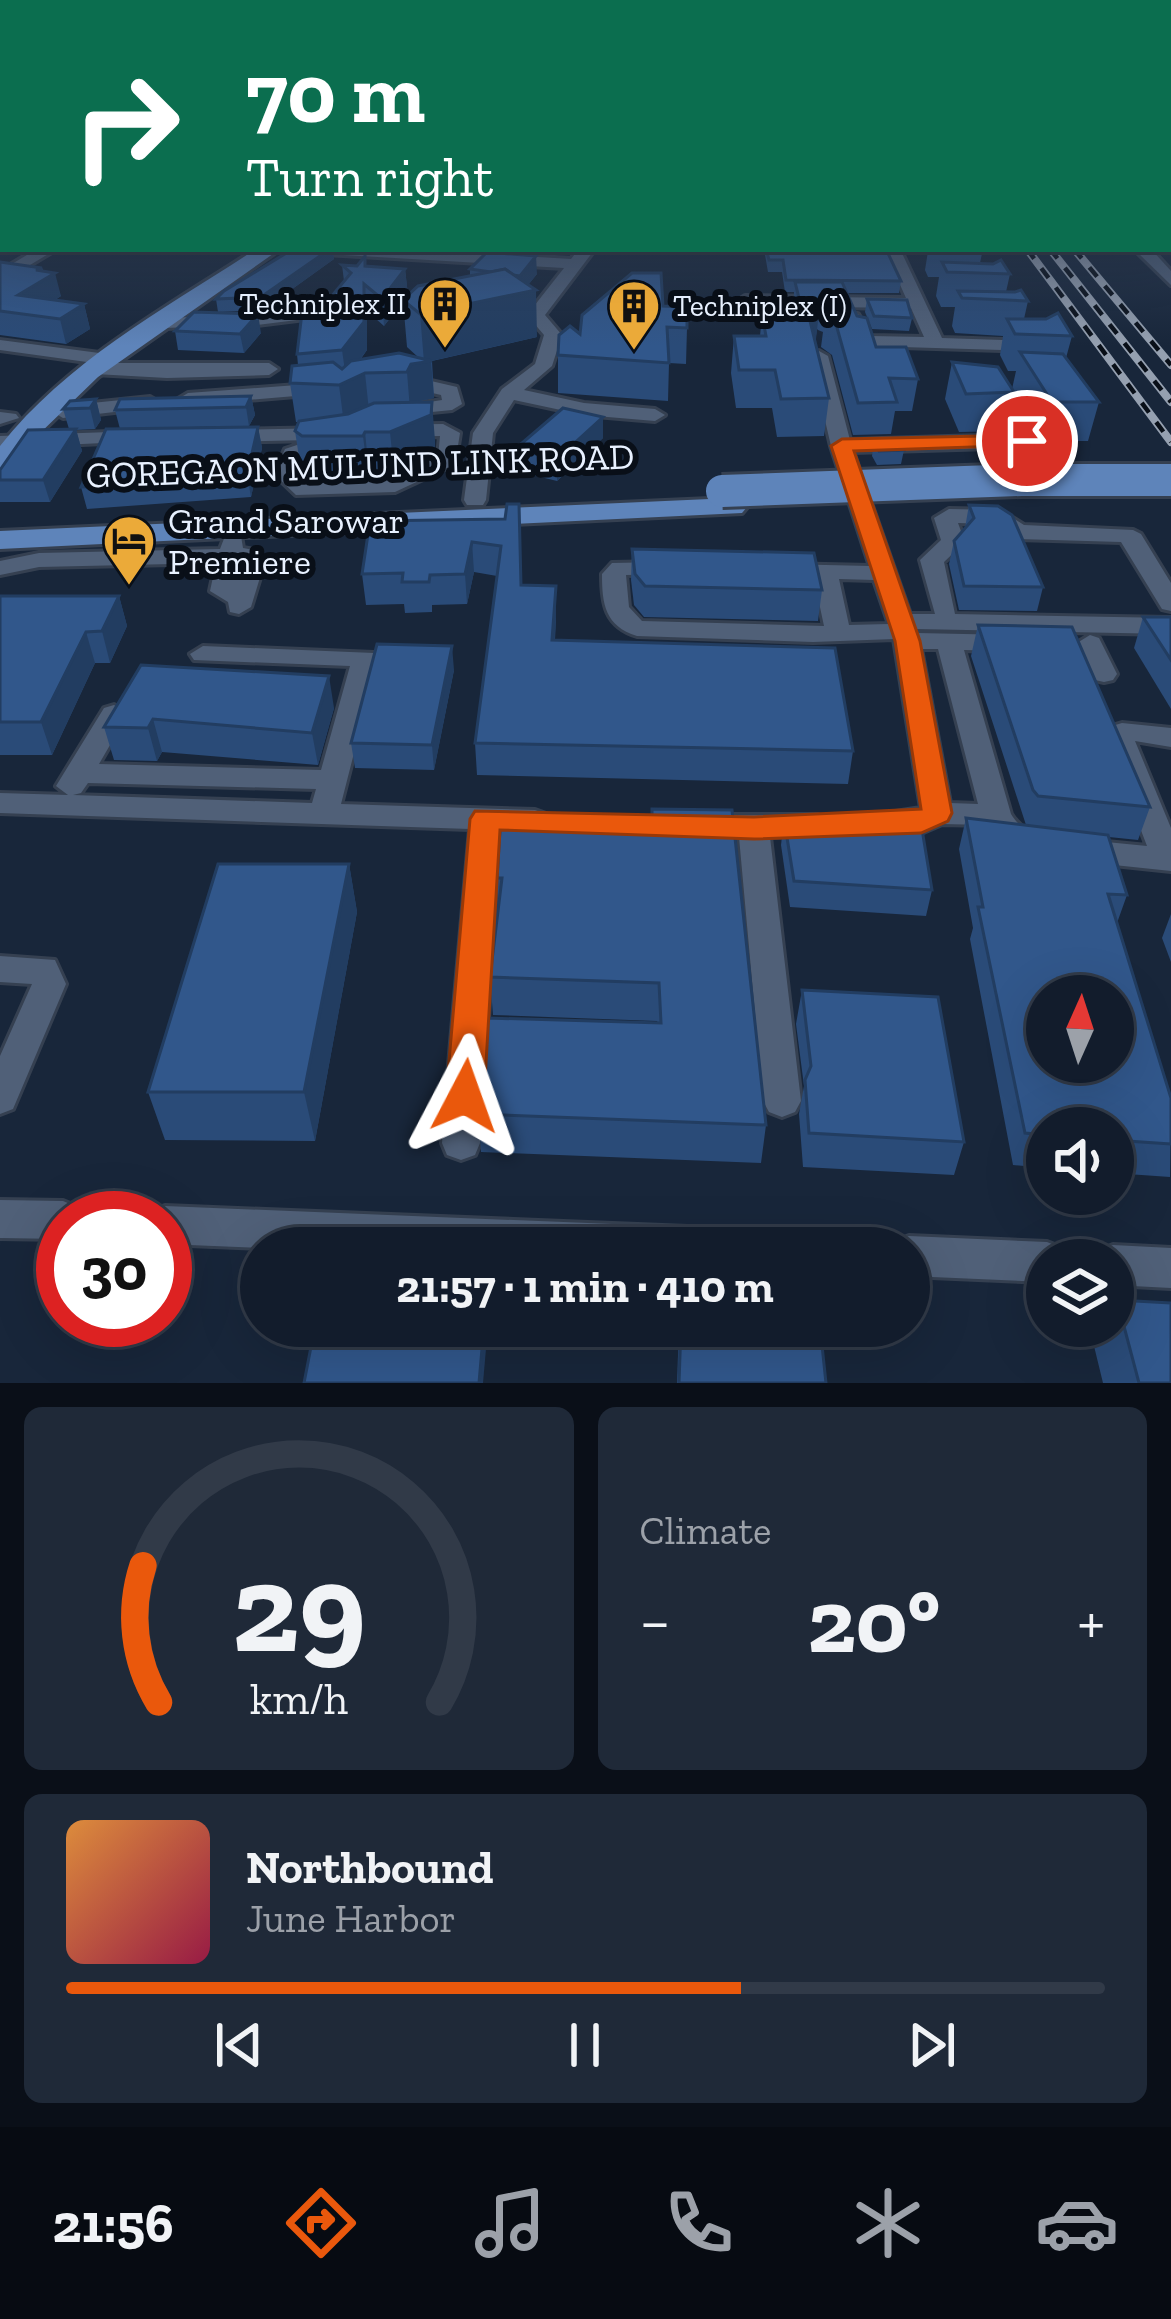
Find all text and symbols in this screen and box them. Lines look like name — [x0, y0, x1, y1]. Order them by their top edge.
text: 70 m — [246, 43, 425, 144]
icon: right — [48, 48, 204, 204]
text: Turn right — [246, 145, 493, 210]
building icon: Techniplex II — [417, 276, 473, 350]
building icon: Techniplex (I) — [606, 278, 662, 352]
place label: Techniplex II — [239, 286, 406, 322]
place label: Techniplex (I) — [673, 288, 847, 324]
pin — [976, 390, 1078, 492]
icon: arrive — [994, 408, 1060, 474]
street label: GOREGAON MULUND LINK ROAD — [85, 434, 635, 497]
place label: Grand Sarowar Premiere — [168, 499, 404, 583]
hotel icon: Grand Sarowar Premiere — [101, 513, 157, 587]
north arrow — [1026, 975, 1134, 1083]
map controls — [1026, 975, 1134, 1347]
position arrow — [402, 1033, 528, 1159]
button: sound — [1026, 1107, 1134, 1215]
speed limit sign: 30 — [36, 1191, 192, 1347]
button: layers — [1026, 1239, 1134, 1347]
text: 21:57 · 1 min · 410 m — [396, 1260, 774, 1314]
text: Climate — [640, 1507, 771, 1554]
text: 29 — [232, 1533, 366, 1683]
text: 20° — [807, 1567, 940, 1675]
text: − — [640, 1582, 670, 1661]
text: + — [1077, 1582, 1105, 1661]
text: km/h — [250, 1673, 348, 1724]
text: Northbound — [246, 1841, 494, 1895]
text: June Harbor — [246, 1895, 456, 1942]
icon: previous — [206, 2012, 272, 2078]
icon: pause — [552, 2012, 618, 2078]
icon: next — [899, 2012, 965, 2078]
icon: directions — [279, 2181, 363, 2265]
icon: music — [468, 2181, 552, 2265]
icon: phone — [657, 2181, 741, 2265]
icon: climate — [846, 2181, 930, 2265]
icon: car — [1035, 2181, 1119, 2265]
text: 21:56 — [52, 2191, 174, 2256]

